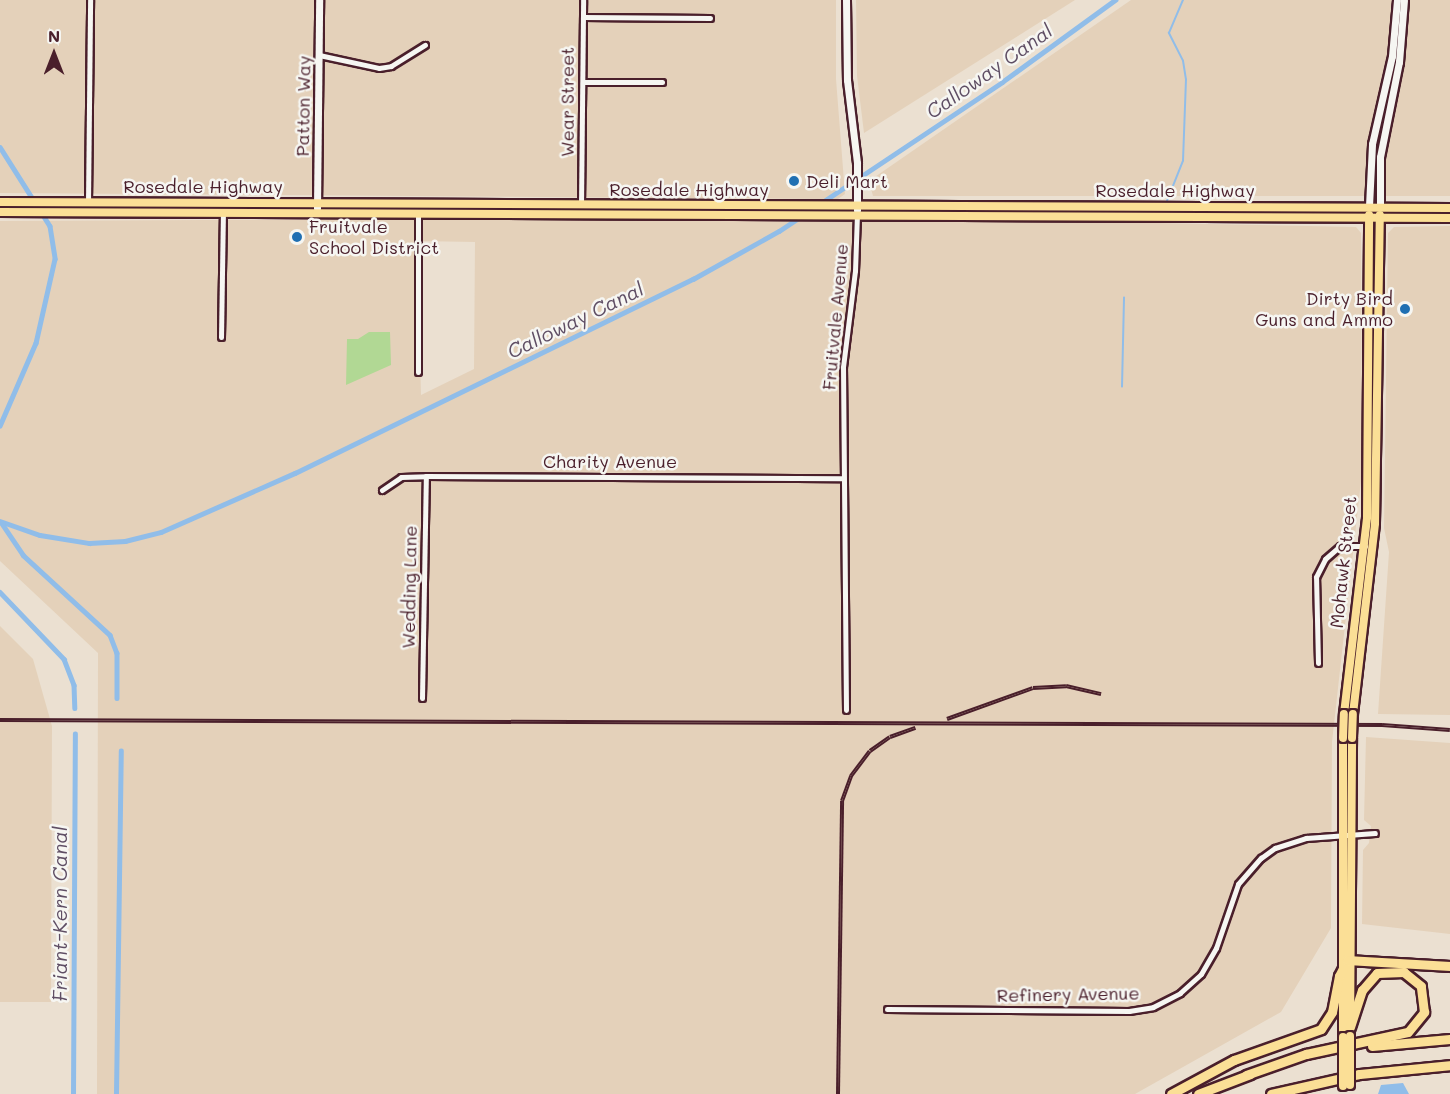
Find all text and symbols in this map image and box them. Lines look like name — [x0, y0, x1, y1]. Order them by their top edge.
water label: Calloway Canal — [921, 19, 1057, 123]
north arrow — [24, 24, 84, 84]
text: N — [48, 25, 60, 46]
street label: Wear Street — [556, 47, 578, 157]
street label: Patton Way — [291, 55, 315, 157]
place label: Deli Mart — [806, 170, 888, 192]
marker: Deli Mart — [787, 174, 801, 188]
street label: Rosedale Highway — [123, 175, 283, 197]
street label: Rosedale Highway — [609, 178, 769, 200]
street label: Rosedale Highway — [1095, 179, 1255, 201]
place label: Fruitvale School District — [309, 216, 439, 258]
marker: Fruitvale School District — [290, 230, 304, 244]
street label: Fruitvale Avenue — [818, 243, 852, 391]
water label: Calloway Canal — [503, 277, 647, 363]
place label: Dirty Bird Guns and Ammo — [1255, 288, 1393, 330]
marker: Dirty Bird Guns and Ammo — [1398, 302, 1412, 316]
street label: Charity Avenue — [543, 450, 677, 472]
street label: Mohawk Street — [1325, 495, 1361, 629]
street label: Wedding Lane — [397, 525, 421, 649]
water label: Friant-Kern Canal — [47, 826, 71, 1002]
street label: Refinery Avenue — [996, 982, 1140, 1006]

